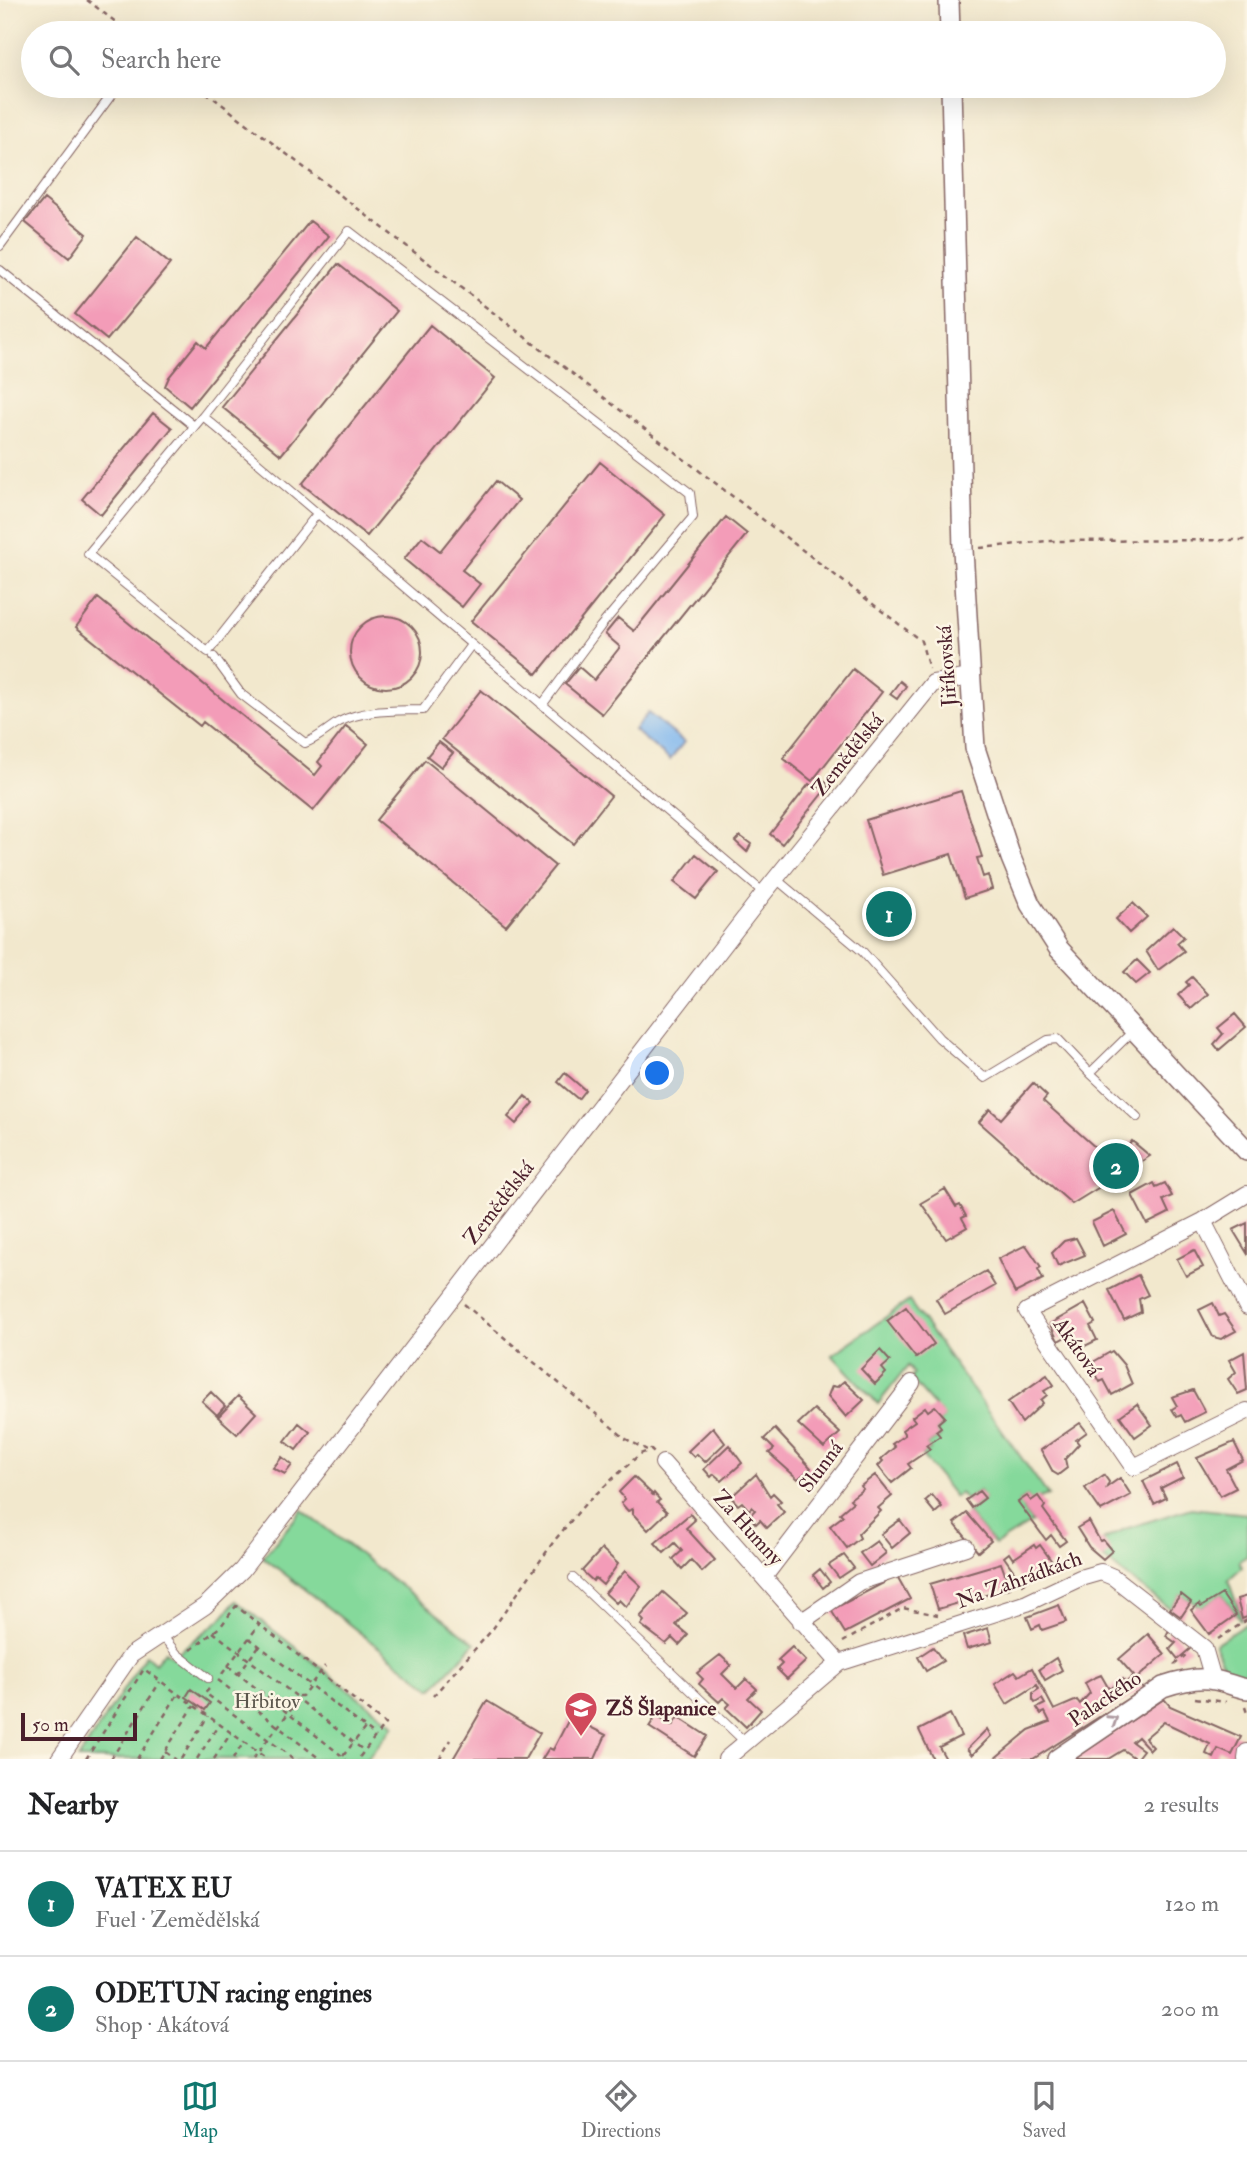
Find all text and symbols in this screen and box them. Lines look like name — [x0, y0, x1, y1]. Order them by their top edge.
search box — [21, 21, 1226, 98]
icon: search — [45, 41, 83, 79]
text: Search here — [101, 44, 221, 76]
street label: Jiříkovská — [931, 624, 963, 709]
street label: Zemědělská — [806, 707, 890, 802]
pin: 1 — [866, 888, 912, 940]
your location — [640, 1056, 674, 1090]
pin: 2 — [1093, 1140, 1139, 1192]
street label: Zemědělská — [458, 1155, 541, 1251]
street label: Akátová — [1046, 1311, 1107, 1382]
street label: Slunná — [793, 1435, 849, 1498]
street label: Za Humny — [707, 1484, 790, 1572]
street label: Na Zahrádkách — [953, 1545, 1085, 1615]
street label: Palackého — [1063, 1665, 1147, 1733]
park label: Hřbitov — [234, 1688, 301, 1715]
school or university icon: ZŠ Šlapanice — [562, 1689, 600, 1738]
place label: ZŠ Šlapanice — [606, 1695, 717, 1722]
scale bar — [21, 1710, 136, 1742]
text: 50 m — [32, 1713, 69, 1737]
one-way arrow — [1105, 1715, 1118, 1728]
text: Nearby — [28, 1786, 118, 1823]
text: 2 results — [1144, 1790, 1219, 1819]
text: VATEX EU — [95, 1873, 232, 1905]
text: 1 — [47, 1889, 55, 1918]
text: 120 m — [1165, 1889, 1219, 1918]
text: Fuel · Zemědělská — [95, 1905, 260, 1934]
text: ODETUN racing engines — [95, 1978, 372, 2010]
text: 2 — [45, 1994, 57, 2023]
text: 200 m — [1161, 1994, 1219, 2023]
text: Shop · Akátová — [95, 2010, 229, 2039]
tab: Map — [181, 2077, 219, 2143]
tab: Directions — [581, 2077, 661, 2143]
tab: Saved — [1023, 2077, 1066, 2143]

